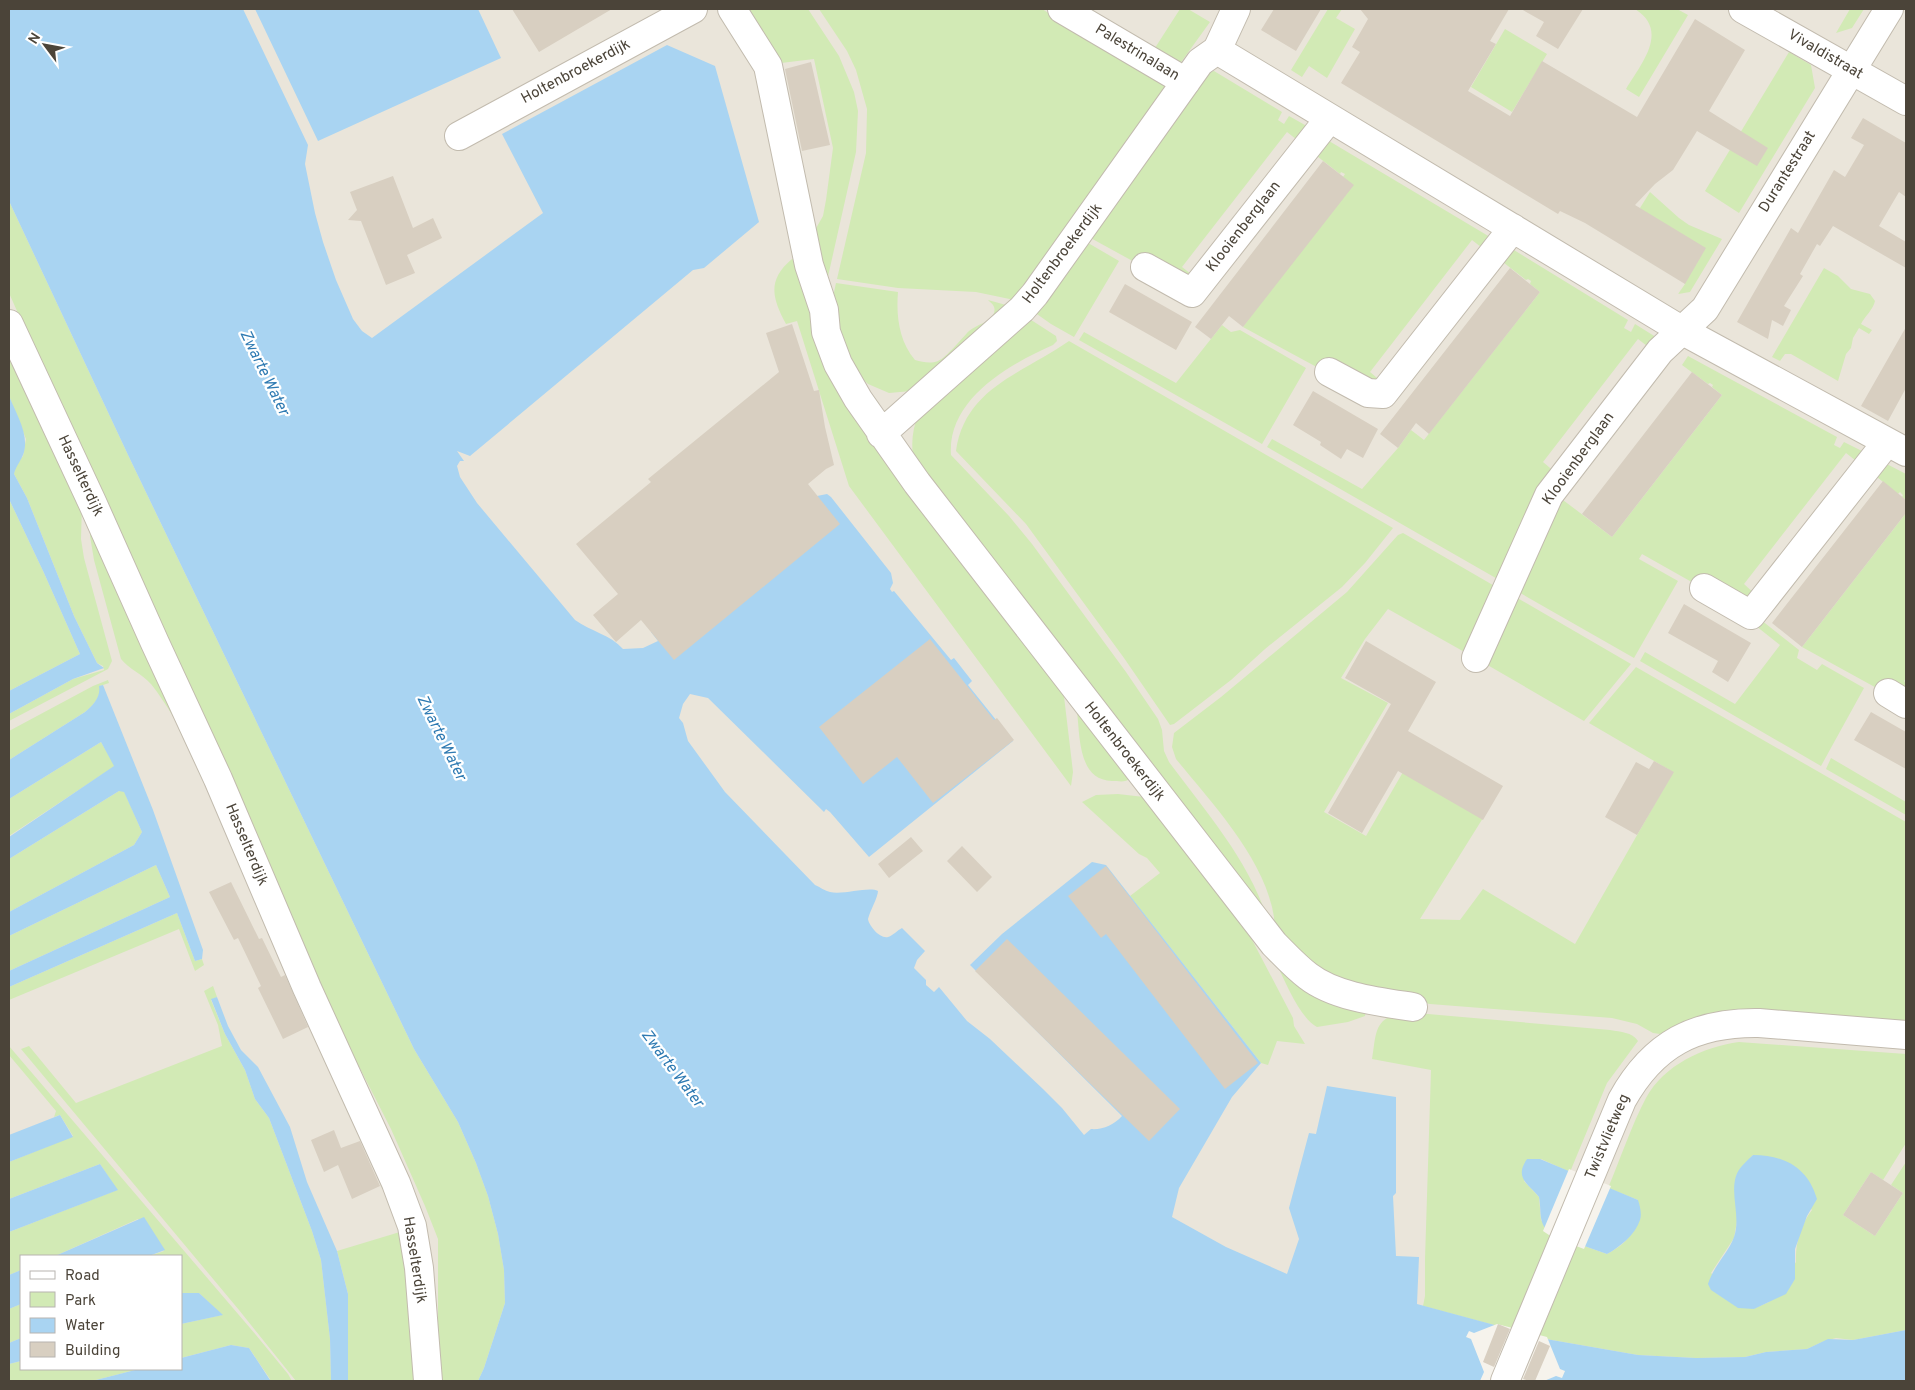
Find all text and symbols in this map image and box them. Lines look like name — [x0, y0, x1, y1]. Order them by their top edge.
north arrow — [20, 20, 70, 70]
street label: Palestrinalaan — [1091, 20, 1183, 86]
street label: Vivaldistraat — [1784, 26, 1866, 84]
text: N — [25, 30, 45, 48]
street label: Holtenbroekerdijk — [518, 35, 634, 109]
street label: Durantestraat — [1755, 128, 1821, 216]
street label: Klooienberglaan — [1202, 178, 1286, 276]
street label: Holtenbroekerdijk — [1019, 200, 1107, 308]
water label: Zwarte Water — [235, 327, 294, 421]
street label: Klooienberglaan — [1539, 409, 1619, 509]
street label: Hasselterdijk — [53, 432, 107, 520]
water label: Zwarte Water — [412, 692, 471, 786]
street label: Holtenbroekerdijk — [1079, 698, 1169, 806]
street label: Hasselterdijk — [220, 801, 272, 889]
water label: Zwarte Water — [636, 1026, 709, 1114]
street label: Twistvlietweg — [1581, 1091, 1635, 1183]
street label: Hasselterdijk — [398, 1215, 430, 1305]
legend — [20, 1255, 182, 1370]
text: Road — [65, 1267, 100, 1286]
text: Park — [65, 1292, 96, 1311]
text: Water — [65, 1317, 105, 1336]
text: Building — [65, 1342, 120, 1361]

